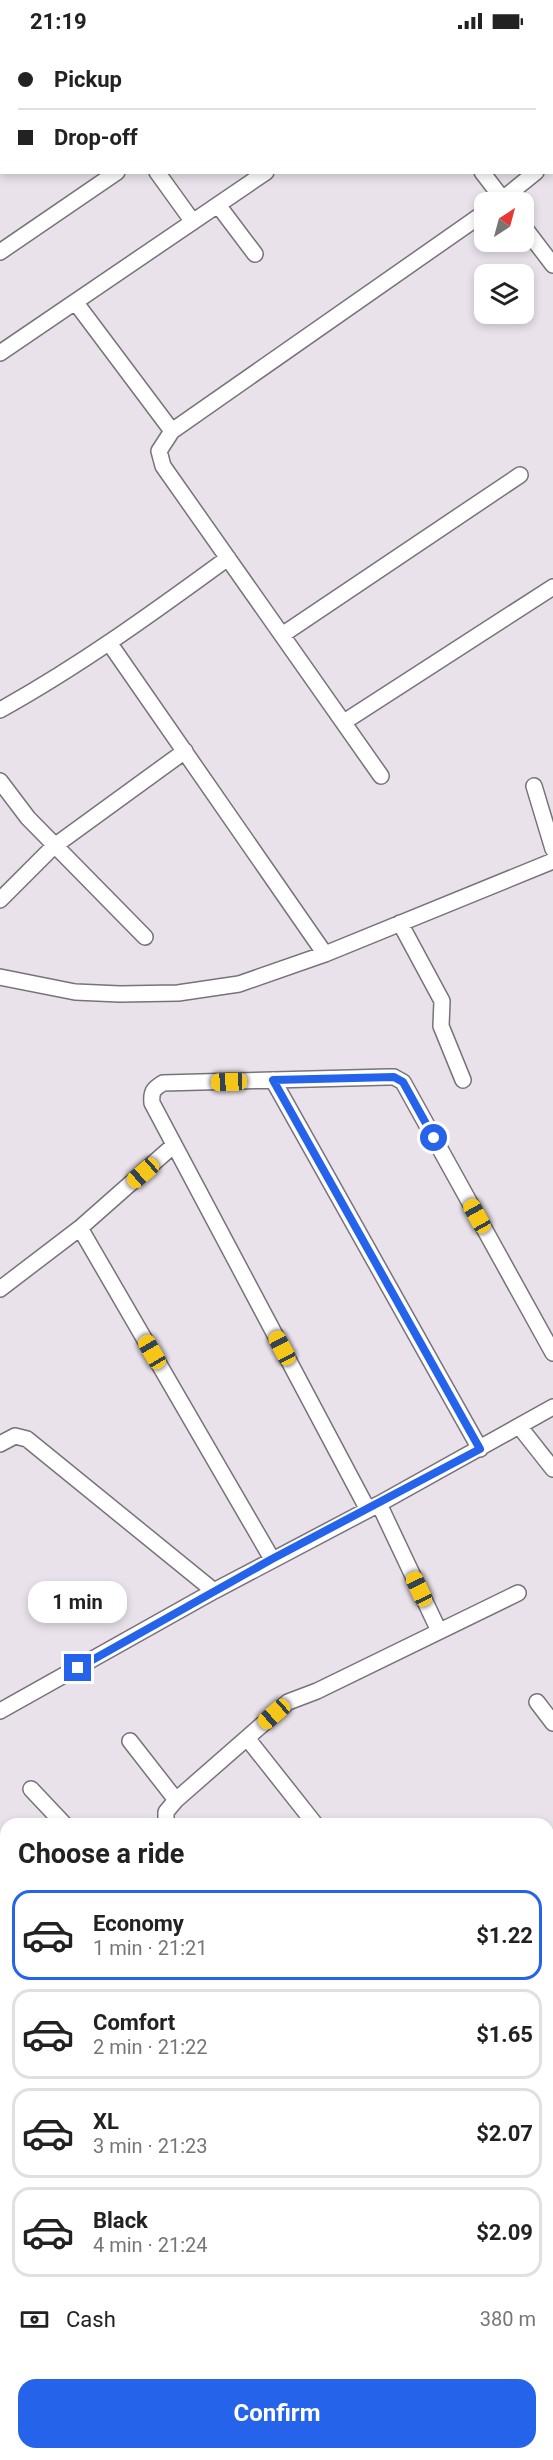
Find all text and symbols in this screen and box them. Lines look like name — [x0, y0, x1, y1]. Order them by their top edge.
text: 21:19 — [30, 9, 87, 34]
text: Pickup — [54, 67, 122, 92]
text: Drop-off — [54, 125, 138, 150]
north arrow — [474, 192, 534, 252]
map controls — [474, 192, 534, 324]
button: layers — [474, 264, 534, 324]
car — [211, 1072, 247, 1092]
route start — [420, 1124, 447, 1151]
car — [124, 1154, 162, 1192]
car — [460, 1196, 494, 1236]
car — [266, 1328, 298, 1368]
car — [135, 1332, 169, 1372]
car — [403, 1569, 435, 1609]
callout: 1 min — [28, 1581, 128, 1623]
text: 1 min — [52, 1590, 103, 1614]
route end — [64, 1654, 91, 1681]
car — [255, 1695, 293, 1733]
text: Choose a ride — [18, 1838, 184, 1870]
icon: car — [21, 1908, 75, 1962]
text: Economy — [93, 1911, 184, 1936]
text: $1.22 — [476, 1923, 533, 1948]
text: 1 min · 21:21 — [93, 1936, 208, 1960]
icon: car — [21, 2007, 75, 2061]
text: Comfort — [93, 2010, 175, 2035]
text: $1.65 — [476, 2022, 533, 2047]
text: 2 min · 21:22 — [93, 2035, 208, 2059]
icon: car — [21, 2106, 75, 2160]
text: XL — [93, 2109, 119, 2134]
text: $2.07 — [476, 2121, 533, 2146]
text: 3 min · 21:23 — [93, 2134, 208, 2158]
icon: car — [21, 2205, 75, 2259]
text: Black — [93, 2208, 148, 2233]
text: $2.09 — [476, 2220, 533, 2245]
text: 4 min · 21:24 — [93, 2233, 208, 2257]
icon: cash — [18, 2303, 51, 2336]
text: Cash — [66, 2307, 116, 2332]
text: 380 m — [480, 2307, 536, 2331]
button: Confirm — [18, 2379, 536, 2448]

